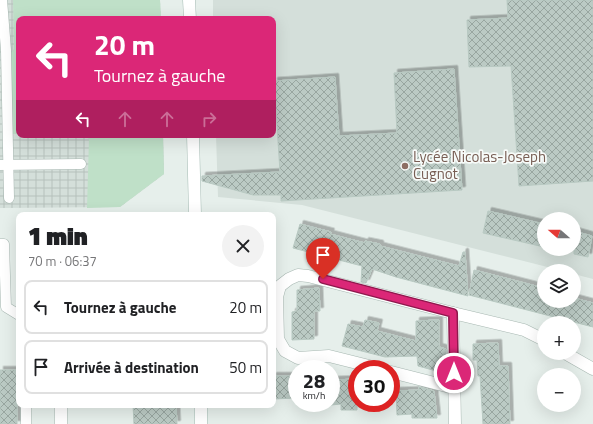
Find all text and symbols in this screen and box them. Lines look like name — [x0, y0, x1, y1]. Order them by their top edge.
text: 20 m — [94, 23, 155, 66]
icon: left — [28, 32, 80, 84]
text: Tournez à gauche — [94, 62, 225, 89]
icon: left — [72, 108, 94, 130]
icon: ahead — [114, 108, 136, 130]
icon: ahead — [156, 108, 178, 130]
icon: right — [198, 108, 220, 130]
place label: Lycée Nicolas-Joseph Cugnot — [413, 145, 546, 185]
marker: Lycée Nicolas-Joseph Cugnot — [400, 161, 410, 171]
north arrow — [537, 212, 581, 256]
map controls — [537, 212, 581, 412]
text: 1 min — [28, 218, 88, 254]
button: close — [222, 225, 264, 267]
pin — [306, 238, 340, 279]
icon: arrive — [312, 244, 334, 266]
text: 70 m · 06:37 — [28, 251, 97, 271]
button: layers — [537, 264, 581, 308]
icon: left — [30, 296, 52, 318]
text: Tournez à gauche — [64, 296, 176, 319]
text: 20 m — [229, 296, 262, 319]
button: + — [537, 316, 581, 360]
position arrow — [433, 352, 475, 394]
icon: arrive — [30, 356, 52, 378]
text: Arrivée à destination — [64, 356, 199, 379]
text: 50 m — [229, 356, 262, 379]
speed limit sign: 30 — [348, 360, 400, 412]
text: 28 — [303, 365, 325, 396]
button: − — [537, 368, 581, 412]
text: km/h — [303, 388, 325, 403]

